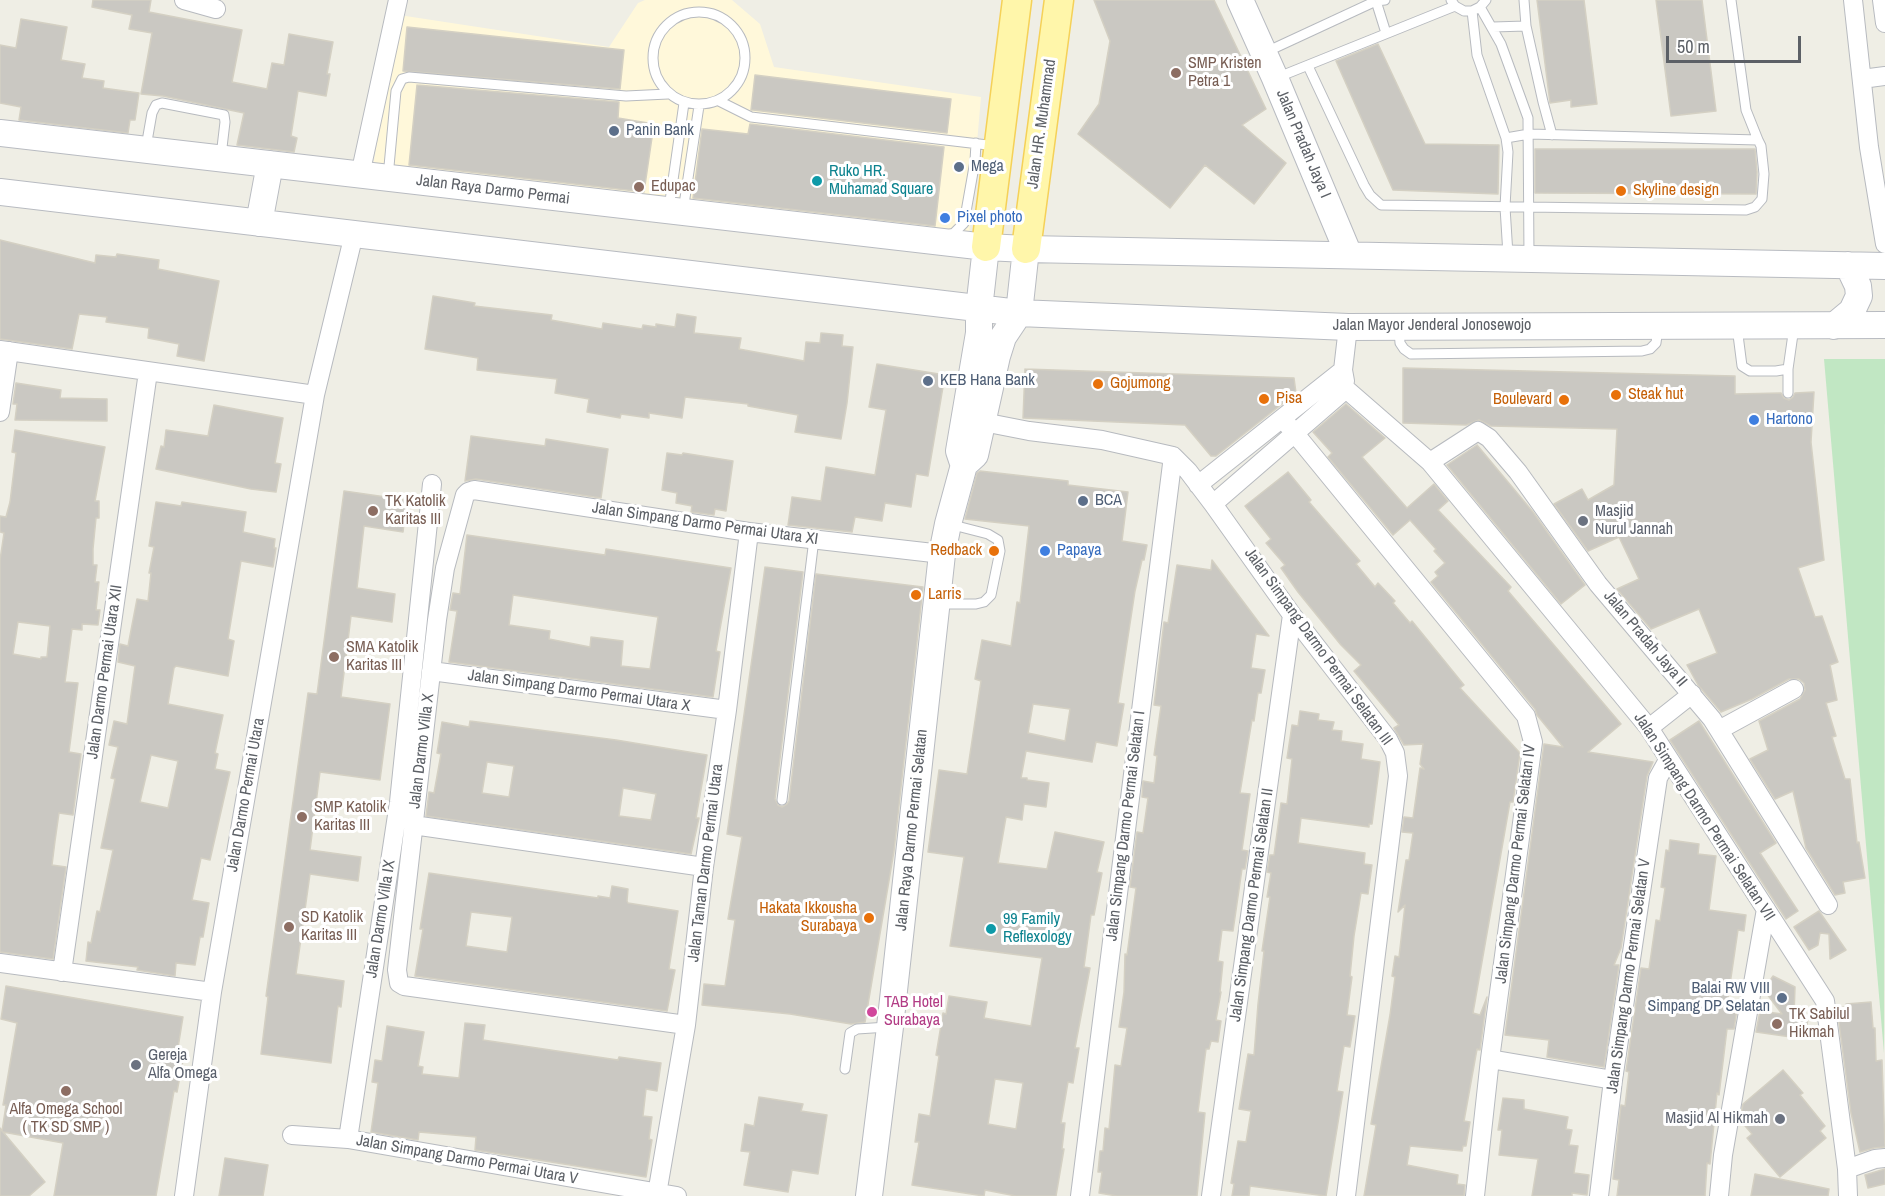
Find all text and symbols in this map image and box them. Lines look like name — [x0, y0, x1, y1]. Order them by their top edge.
scale bar — [1669, 24, 1804, 62]
text: 50 m — [1677, 34, 1710, 59]
place label: SMP Kristen Petra 1 — [1188, 54, 1262, 92]
street label: Jalan HR. Muhammad — [1023, 58, 1061, 190]
marker: SMP Kristen Petra 1 — [1169, 66, 1183, 80]
street label: Jalan Pradah Jaya I — [1272, 87, 1334, 201]
place label: Panin Bank — [626, 121, 694, 141]
marker: Panin Bank — [607, 124, 621, 138]
place label: Mega — [971, 157, 1004, 177]
marker: Mega — [952, 160, 966, 174]
place label: Ruko HR. Muhamad Square — [829, 162, 933, 200]
street label: Jalan Raya Darmo Permai — [415, 171, 571, 209]
marker: Ruko HR. Muhamad Square — [810, 174, 824, 188]
place label: Edupac — [651, 177, 695, 197]
marker: Edupac — [632, 180, 646, 194]
place label: Skyline design — [1633, 181, 1719, 201]
marker: Skyline design — [1614, 184, 1628, 198]
place label: Pixel photo — [957, 208, 1023, 228]
marker: Pixel photo — [938, 211, 952, 225]
street label: Jalan Mayor Jenderal Jonosewojo — [1333, 316, 1531, 336]
place label: KEB Hana Bank — [940, 371, 1035, 391]
marker: KEB Hana Bank — [921, 374, 935, 388]
place label: Gojumong — [1110, 374, 1171, 394]
marker: Gojumong — [1091, 377, 1105, 391]
place label: Steak hut — [1628, 385, 1683, 405]
marker: Steak hut — [1609, 388, 1623, 402]
place label: Pisa — [1276, 389, 1302, 409]
place label: Boulevard — [1493, 390, 1552, 410]
marker: Pisa — [1257, 392, 1271, 406]
marker: Boulevard — [1557, 393, 1571, 407]
place label: Hartono — [1766, 410, 1813, 430]
marker: Hartono — [1747, 413, 1761, 427]
place label: BCA — [1095, 491, 1122, 511]
place label: TK Katolik Karitas III — [385, 492, 446, 530]
marker: BCA — [1076, 494, 1090, 508]
street label: Jalan Simpang Darmo Permai Utara XI — [591, 499, 819, 549]
place label: Masjid Nurul Jannah — [1595, 502, 1673, 540]
marker: TK Katolik Karitas III — [366, 504, 380, 518]
marker: Masjid Nurul Jannah — [1576, 514, 1590, 528]
place label: Redback — [930, 541, 982, 561]
place label: Papaya — [1057, 541, 1101, 561]
marker: Redback — [987, 544, 1001, 558]
marker: Papaya — [1038, 544, 1052, 558]
street label: Jalan Simpang Darmo Permai Selatan III — [1240, 545, 1396, 749]
street label: Jalan Darmo Permai Utara XII — [83, 584, 127, 760]
place label: Larris — [928, 585, 962, 605]
street label: Jalan Pradah Jaya II — [1599, 587, 1691, 691]
marker: Larris — [909, 588, 923, 602]
place label: SMA Katolik Karitas III — [346, 638, 418, 676]
marker: SMA Katolik Karitas III — [327, 650, 341, 664]
street label: Jalan Simpang Darmo Permai Utara X — [466, 666, 692, 716]
street label: Jalan Darmo Villa X — [405, 692, 439, 810]
street label: Jalan Simpang Darmo Permai Selatan VII — [1629, 709, 1779, 925]
street label: Jalan Simpang Darmo Permai Selatan I — [1102, 710, 1150, 942]
street label: Jalan Darmo Permai Utara — [223, 717, 269, 873]
street label: Jalan Raya Darmo Permai Selatan — [892, 728, 932, 932]
street label: Jalan Simpang Darmo Permai Selatan IV — [1492, 743, 1540, 985]
street label: Jalan Taman Darmo Permai Utara — [684, 763, 728, 963]
street label: Jalan Simpang Darmo Permai Selatan II — [1226, 787, 1278, 1023]
place label: SMP Katolik Karitas III — [314, 798, 386, 836]
marker: SMP Katolik Karitas III — [295, 810, 309, 824]
street label: Jalan Simpang Darmo Permai Selatan V — [1603, 857, 1655, 1095]
street label: Jalan Darmo Villa IX — [362, 859, 400, 979]
place label: Hakata Ikkousha Surabaya — [759, 899, 857, 937]
place label: SD Katolik Karitas III — [301, 908, 363, 946]
place label: 99 Family Reflexology — [1003, 910, 1072, 948]
marker: Hakata Ikkousha Surabaya — [862, 911, 876, 925]
marker: SD Katolik Karitas III — [282, 920, 296, 934]
marker: 99 Family Reflexology — [984, 922, 998, 936]
place label: Balai RW VIII Simpang DP Selatan — [1647, 979, 1770, 1017]
marker: Balai RW VIII Simpang DP Selatan — [1775, 991, 1789, 1005]
place label: TAB Hotel Surabaya — [884, 993, 943, 1031]
marker: TAB Hotel Surabaya — [865, 1005, 879, 1019]
place label: TK Sabilul Hikmah — [1789, 1005, 1850, 1043]
marker: TK Sabilul Hikmah — [1770, 1017, 1784, 1031]
place label: Gereja Alfa Omega — [148, 1046, 217, 1084]
marker: Gereja Alfa Omega — [129, 1058, 143, 1072]
marker: Alfa Omega School ( TK SD SMP ) — [59, 1084, 73, 1098]
place label: Alfa Omega School ( TK SD SMP ) — [9, 1100, 123, 1138]
place label: Masjid Al Hikmah — [1665, 1109, 1768, 1129]
marker: Masjid Al Hikmah — [1773, 1112, 1787, 1126]
street label: Jalan Simpang Darmo Permai Utara V — [355, 1131, 579, 1189]

